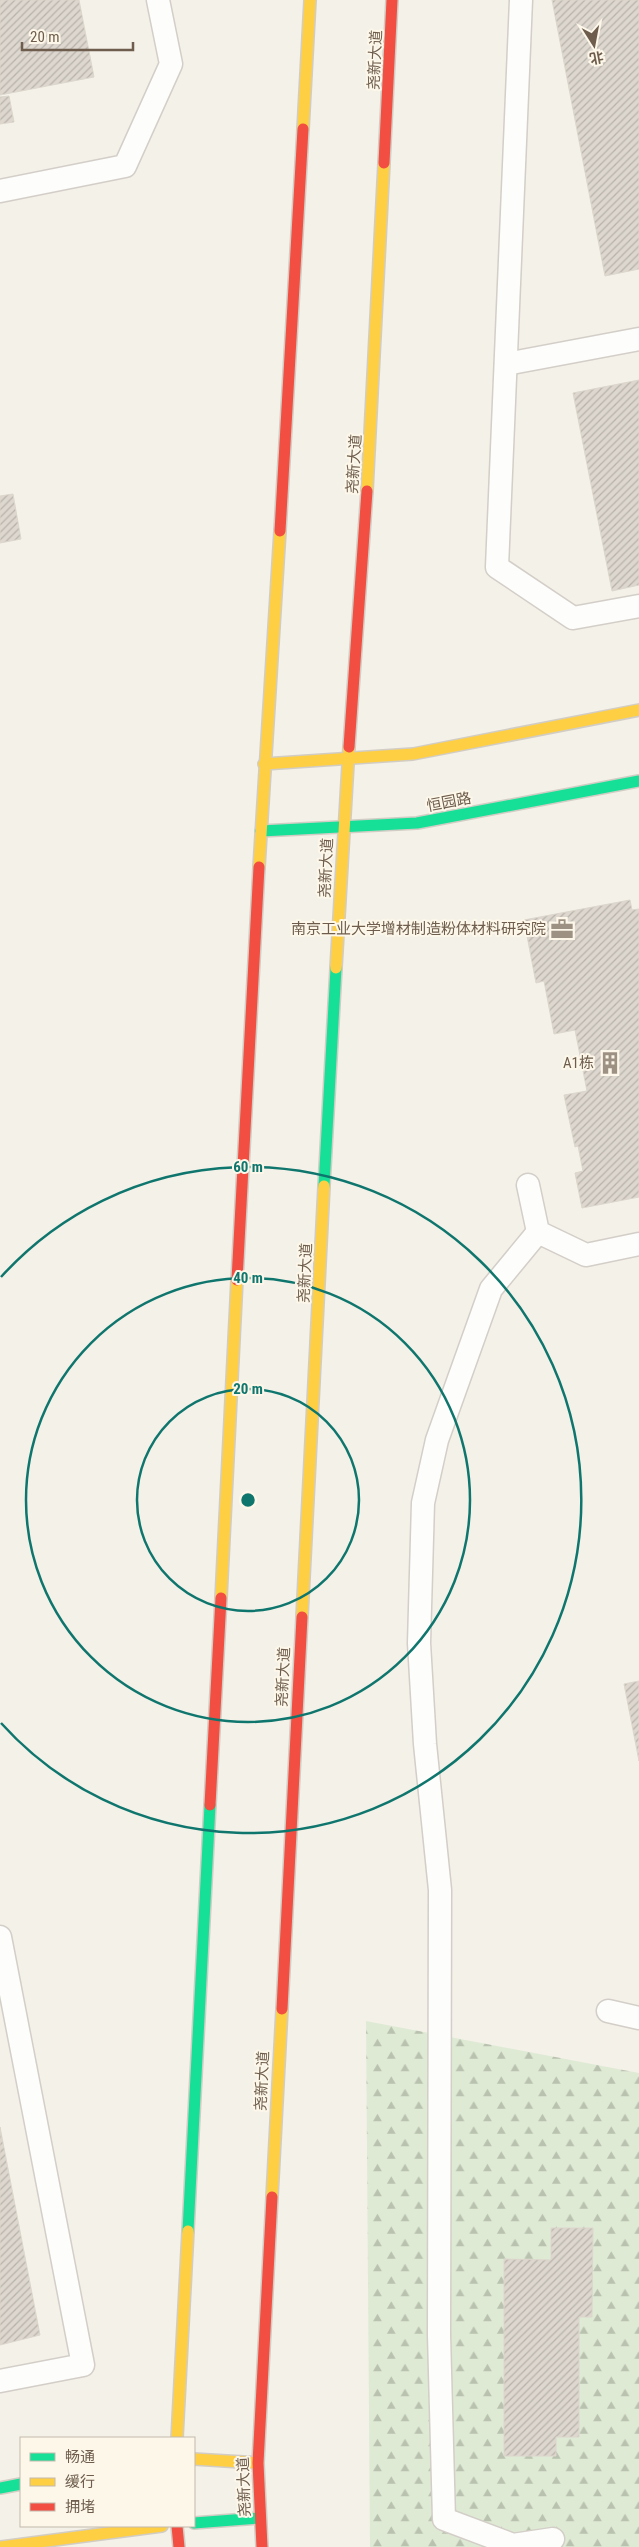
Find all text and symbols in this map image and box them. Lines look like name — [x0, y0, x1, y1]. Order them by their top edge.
scale bar — [22, 20, 134, 52]
north arrow — [569, 20, 619, 70]
text: 20 m — [30, 28, 60, 46]
street label: 尧新大道 — [364, 30, 386, 90]
text: 北 — [588, 49, 605, 67]
street label: 尧新大道 — [343, 433, 365, 495]
street label: 恒园路 — [425, 789, 473, 815]
street label: 尧新大道 — [315, 838, 337, 898]
office icon: 南京工业大学增材制造粉体材料研究院 — [549, 916, 575, 942]
place label: 南京工业大学增材制造粉体材料研究院 — [291, 920, 546, 938]
building icon: A1栋 — [597, 1050, 623, 1076]
place label: A1栋 — [563, 1054, 594, 1072]
text: 60 m — [233, 1158, 263, 1176]
street label: 尧新大道 — [294, 1243, 316, 1303]
text: 40 m — [233, 1269, 263, 1287]
text: 20 m — [233, 1380, 263, 1398]
centre of rings — [239, 1491, 257, 1509]
street label: 尧新大道 — [272, 1647, 294, 1707]
street label: 尧新大道 — [251, 2051, 273, 2111]
legend — [20, 2437, 195, 2527]
text: 畅通 — [65, 2448, 95, 2466]
street label: 尧新大道 — [234, 2457, 254, 2517]
text: 缓行 — [65, 2473, 95, 2491]
text: 拥堵 — [65, 2498, 95, 2516]

